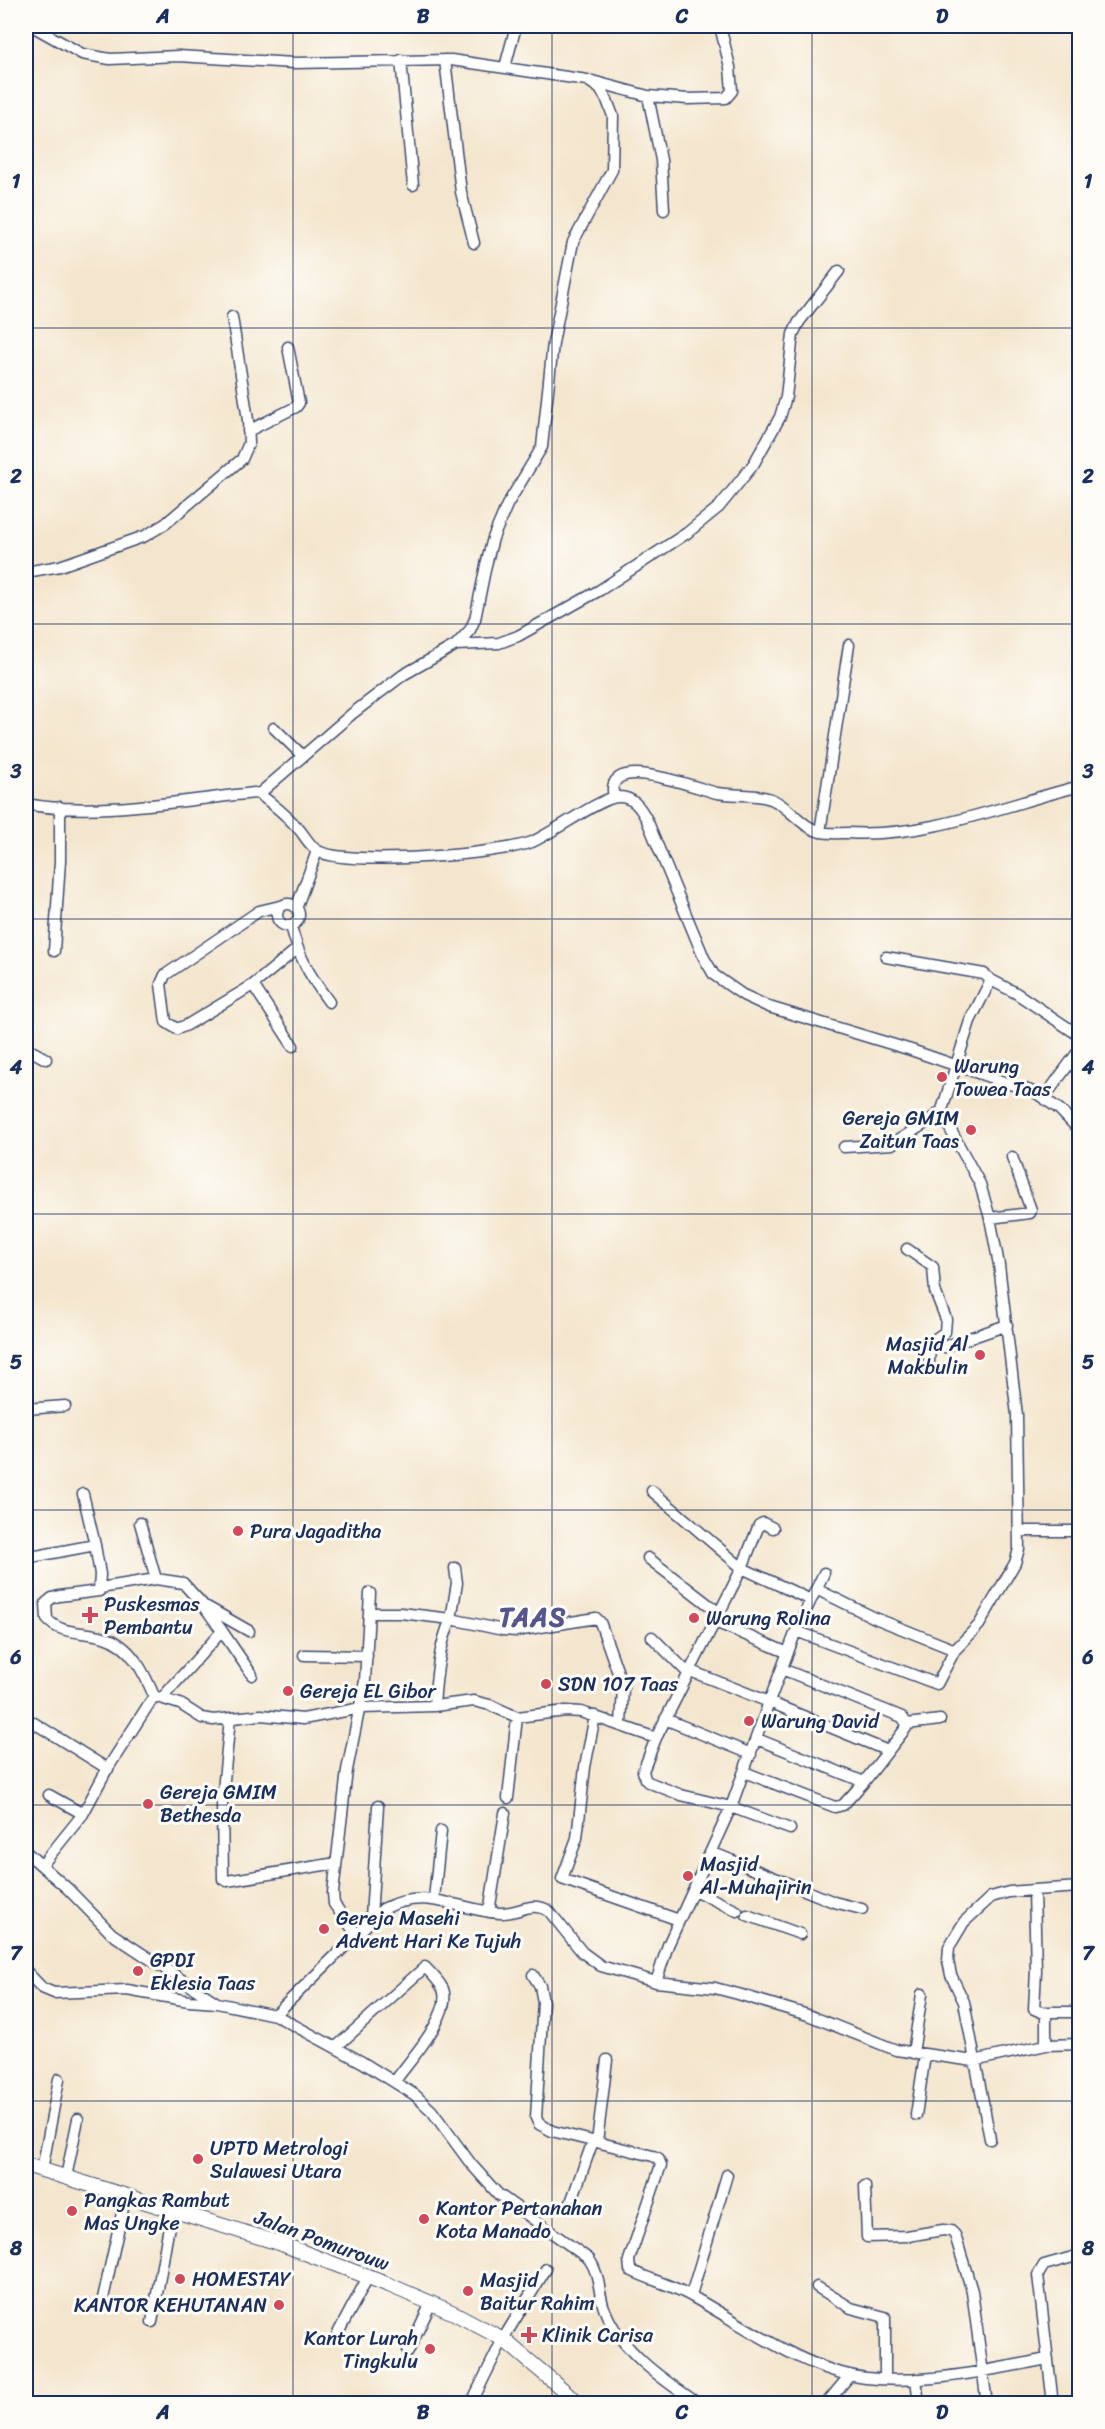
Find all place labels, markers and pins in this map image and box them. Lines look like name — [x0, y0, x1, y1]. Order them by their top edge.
place label: Warung Towea Taas — [954, 1049, 1052, 1107]
marker: Warung Towea Taas — [935, 1070, 949, 1084]
place label: Gereja GMIM Zaitun Taas — [842, 1101, 960, 1159]
marker: Gereja GMIM Zaitun Taas — [964, 1123, 978, 1137]
place label: Masjid Al Makbulin — [886, 1327, 969, 1385]
marker: Masjid Al Makbulin — [973, 1348, 987, 1362]
place label: Pura Jagaditha — [250, 1514, 381, 1549]
marker: Pura Jagaditha — [231, 1524, 245, 1538]
place label: Puskesmas Pembantu — [104, 1587, 201, 1645]
place label: Warung Rolina — [706, 1601, 831, 1636]
marker: Puskesmas Pembantu — [81, 1606, 99, 1624]
marker: Warung Rolina — [687, 1611, 701, 1625]
place label: SDN 107 Taas — [558, 1667, 679, 1702]
place label: Gereja EL Gibor — [300, 1674, 438, 1709]
marker: SDN 107 Taas — [539, 1677, 553, 1691]
marker: Gereja EL Gibor — [281, 1684, 295, 1698]
place label: Warung David — [761, 1704, 880, 1739]
marker: Warung David — [742, 1714, 756, 1728]
place label: Gereja GMIM Bethesda — [160, 1775, 277, 1833]
marker: Gereja GMIM Bethesda — [141, 1797, 155, 1811]
place label: Masjid Al-Muhajirin — [699, 1847, 812, 1905]
marker: Masjid Al-Muhajirin — [681, 1869, 695, 1883]
place label: Gereja Masehi Advent Hari Ke Tujuh — [335, 1901, 521, 1959]
marker: Gereja Masehi Advent Hari Ke Tujuh — [317, 1922, 331, 1936]
place label: GPDI Eklesia Taas — [150, 1943, 256, 2001]
marker: GPDI Eklesia Taas — [131, 1964, 145, 1978]
place label: UPTD Metrologi Sulawesi Utara — [210, 2131, 350, 2189]
marker: UPTD Metrologi Sulawesi Utara — [191, 2152, 205, 2166]
place label: Pangkas Rambut Mas Ungke — [84, 2183, 230, 2241]
place label: Kantor Pertanahan Kota Manado — [436, 2191, 602, 2249]
marker: Pangkas Rambut Mas Ungke — [65, 2204, 79, 2218]
marker: Kantor Pertanahan Kota Manado — [417, 2212, 431, 2226]
place label: HOMESTAY — [192, 2262, 292, 2297]
place label: Masjid Baitur Rahim — [480, 2263, 595, 2321]
marker: HOMESTAY — [173, 2272, 187, 2286]
marker: Masjid Baitur Rahim — [461, 2284, 475, 2298]
place label: KANTOR KEHUTANAN — [74, 2288, 267, 2323]
marker: KANTOR KEHUTANAN — [272, 2298, 286, 2312]
place label: Klinik Carisa — [542, 2318, 654, 2353]
place label: Kantor Lurah Tingkulu — [304, 2321, 418, 2379]
marker: Klinik Carisa — [520, 2326, 538, 2344]
marker: Kantor Lurah Tingkulu — [423, 2342, 437, 2356]

